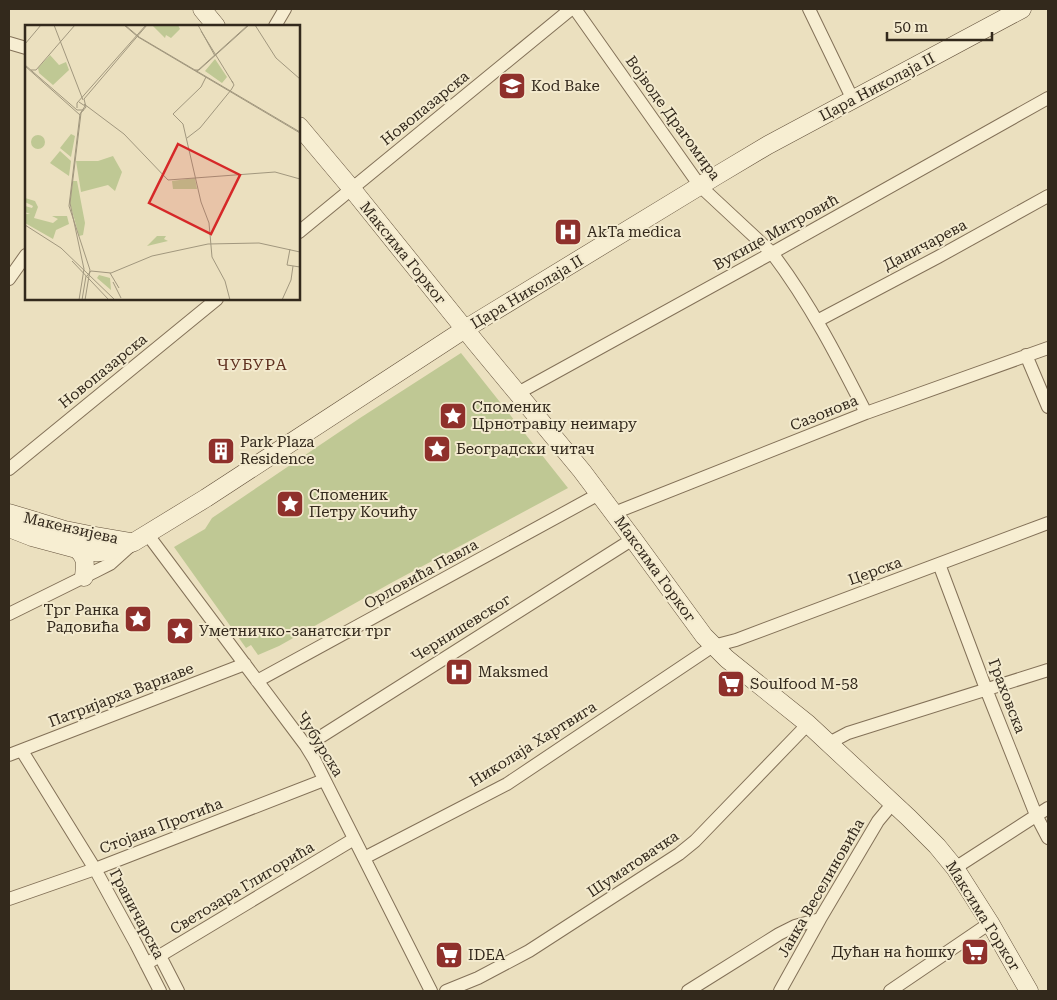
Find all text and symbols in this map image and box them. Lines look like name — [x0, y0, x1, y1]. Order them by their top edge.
scale bar — [887, 10, 992, 42]
text: 50 m — [894, 18, 929, 36]
inset map — [25, 25, 300, 300]
street label: Цара Николаја II — [816, 49, 938, 125]
street label: Војводе Драгомира — [622, 52, 724, 184]
street label: Новопазарска — [377, 67, 473, 149]
school or university icon: Kod Bake — [497, 71, 527, 101]
place label: Kod Bake — [531, 77, 600, 95]
street label: Вукице Митровић — [710, 190, 842, 274]
street label: Максима Горког — [356, 198, 450, 308]
street label: Даничарева — [880, 215, 970, 275]
hospital icon: AkTa medica — [553, 217, 583, 247]
place label: AkTa medica — [587, 223, 681, 241]
street label: Цара Николаја II — [468, 251, 586, 333]
street label: Новопазарска — [55, 330, 151, 412]
district label: ЧУБУРА — [216, 355, 288, 374]
street label: Сазонова — [787, 391, 861, 435]
place label: Споменик Црнотравцу неимару — [472, 398, 637, 433]
place icon: Споменик Црнотравцу неимару — [438, 401, 468, 431]
place label: Park Plaza Residence — [240, 433, 315, 468]
place icon: Београдски читач — [422, 434, 452, 464]
building icon: Park Plaza Residence — [206, 436, 236, 466]
place label: Београдски читач — [456, 440, 595, 458]
place label: Споменик Петру Кочићу — [309, 486, 417, 521]
place icon: Споменик Петру Кочићу — [275, 489, 305, 519]
street label: Макензијева — [22, 508, 120, 548]
street label: Максима Горког — [610, 512, 700, 626]
street label: Орловића Павла — [361, 535, 481, 613]
street label: Церска — [846, 553, 904, 589]
street label: Чернишевског — [408, 590, 514, 666]
place label: Трг Ранка Радовића — [44, 601, 119, 636]
place icon: Трг Ранка Радовића — [123, 604, 153, 634]
place icon: Уметничко-занатски трг — [165, 616, 195, 646]
place label: Уметничко-занатски трг — [199, 622, 391, 640]
street label: Граховска — [985, 656, 1029, 736]
hospital icon: Maksmed — [444, 657, 474, 687]
street label: Патријарха Варнаве — [46, 659, 196, 731]
place label: Maksmed — [478, 663, 549, 681]
supermarket icon: Soulfood M-58 — [716, 669, 746, 699]
place label: Soulfood M-58 — [750, 675, 858, 693]
street label: Николаја Хартвига — [466, 698, 600, 790]
street label: Чубурска — [293, 708, 347, 780]
street label: Стојана Протића — [97, 794, 225, 858]
street label: Јанка Веселиновића — [774, 816, 868, 960]
street label: Шуматовачка — [584, 827, 682, 901]
street label: Светозара Глигорића — [167, 838, 317, 938]
street label: Максима Горког — [942, 858, 1024, 974]
street label: Граничарска — [106, 866, 168, 962]
supermarket icon: Дућан на ћошку — [960, 937, 990, 967]
supermarket icon: IDEA — [434, 940, 464, 970]
place label: Дућан на ћошку — [831, 943, 956, 961]
place label: IDEA — [468, 946, 506, 964]

